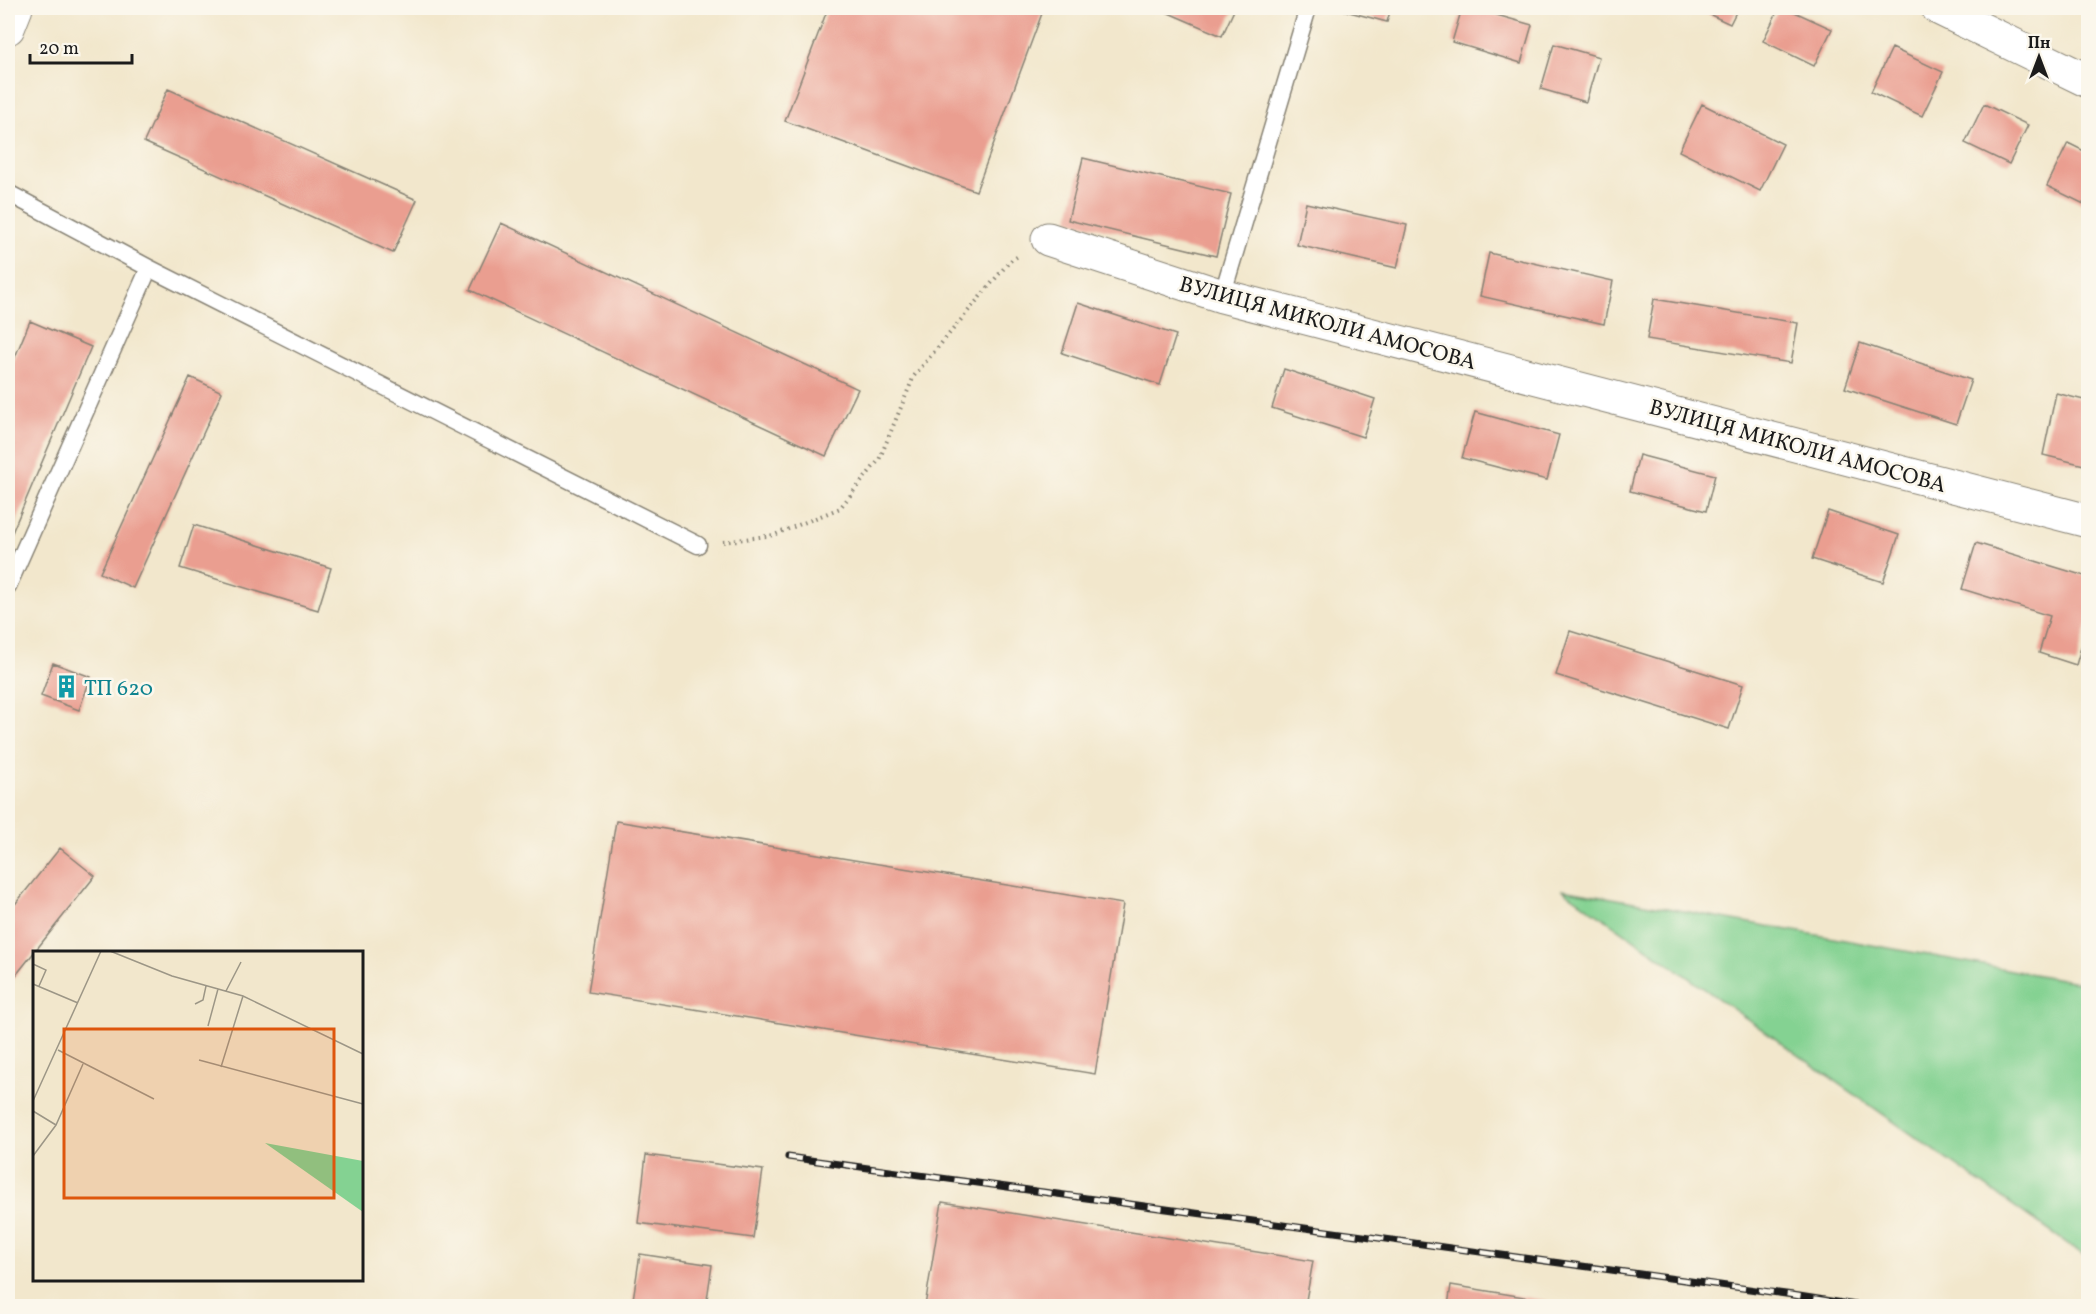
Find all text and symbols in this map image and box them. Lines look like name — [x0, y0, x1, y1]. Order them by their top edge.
scale bar — [30, 27, 132, 65]
north arrow — [2009, 27, 2069, 87]
text: Пн — [2028, 33, 2050, 55]
text: 20 m — [39, 37, 79, 62]
street label: ВУЛИЦЯ МИКОЛИ АМОСОВА — [1175, 270, 1479, 379]
street label: ВУЛИЦЯ МИКОЛИ АМОСОВА — [1645, 393, 1949, 502]
building icon: ТП 620 — [53, 674, 79, 700]
place label: ТП 620 — [84, 674, 153, 705]
inset map — [33, 951, 363, 1281]

